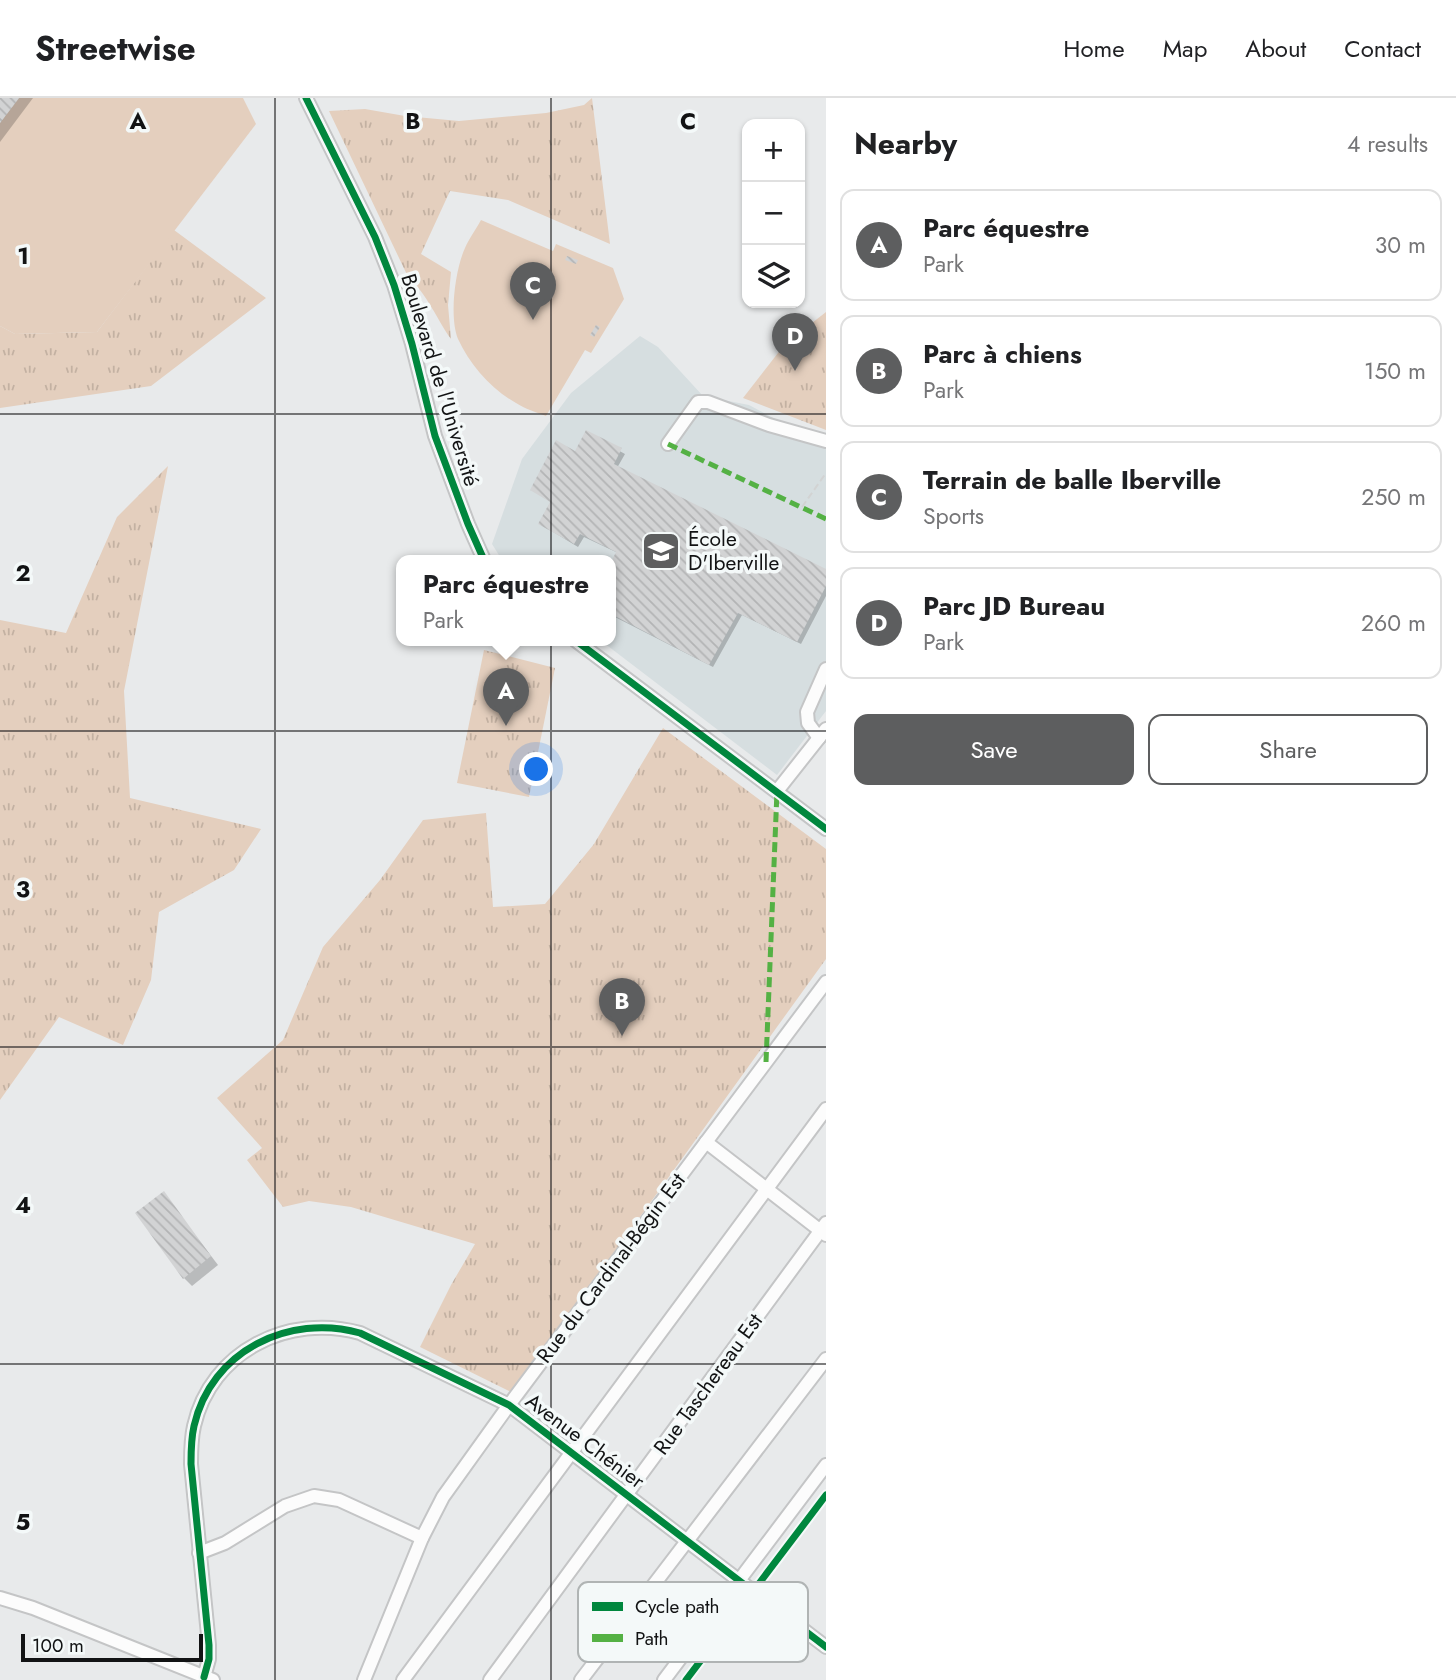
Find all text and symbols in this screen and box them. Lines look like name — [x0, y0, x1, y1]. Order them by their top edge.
text: Streetwise — [35, 25, 196, 72]
text: Home — [1063, 31, 1125, 66]
text: Map — [1163, 31, 1207, 66]
text: About — [1245, 31, 1306, 66]
text: Contact — [1344, 31, 1421, 66]
text: A — [129, 104, 147, 138]
text: B — [405, 104, 421, 138]
text: C — [680, 104, 696, 138]
map controls — [742, 119, 805, 308]
button: + — [742, 119, 805, 182]
text: Nearby — [854, 122, 957, 165]
text: 4 results — [1347, 127, 1428, 161]
button: − — [742, 182, 805, 245]
text: Parc équestre — [923, 209, 1089, 247]
text: A — [871, 228, 887, 262]
text: 30 m — [1375, 228, 1426, 262]
text: 1 — [17, 239, 29, 273]
button: layers — [742, 245, 805, 308]
text: Park — [923, 247, 964, 281]
pin: C — [510, 262, 556, 320]
street label: Boulevard de l'Université — [393, 270, 487, 490]
pin: D — [772, 313, 818, 371]
text: Parc à chiens — [923, 335, 1082, 373]
text: B — [871, 354, 887, 388]
text: 150 m — [1364, 354, 1426, 388]
text: Park — [923, 373, 964, 407]
text: Terrain de balle Iberville — [923, 461, 1221, 499]
text: C — [871, 480, 887, 514]
text: 250 m — [1361, 480, 1426, 514]
text: Sports — [923, 499, 984, 533]
place label: École D'Iberville — [688, 524, 779, 578]
school or university icon: École D'Iberville — [640, 530, 682, 572]
popup — [396, 555, 616, 646]
text: 2 — [15, 556, 31, 590]
text: Parc équestre — [423, 565, 589, 603]
text: Parc JD Bureau — [923, 587, 1105, 625]
text: Park — [423, 603, 464, 637]
text: D — [871, 606, 887, 640]
text: 260 m — [1361, 606, 1426, 640]
text: Park — [923, 625, 964, 659]
pin: A — [483, 668, 529, 726]
button: Save — [854, 714, 1134, 785]
button: Share — [1148, 714, 1428, 785]
your location — [519, 752, 553, 786]
text: 3 — [16, 872, 30, 906]
pin: B — [599, 978, 645, 1036]
street label: Rue du Cardinal-Bégin Est — [530, 1167, 692, 1369]
text: 4 — [15, 1188, 31, 1222]
street label: Rue Taschereau Est — [646, 1307, 770, 1461]
street label: Avenue Chénier — [519, 1386, 652, 1496]
text: 5 — [16, 1505, 30, 1539]
legend — [578, 1582, 808, 1662]
text: Cycle path — [635, 1593, 720, 1620]
text: Path — [635, 1625, 669, 1652]
scale bar — [21, 1631, 203, 1663]
text: 100 m — [32, 1632, 84, 1659]

